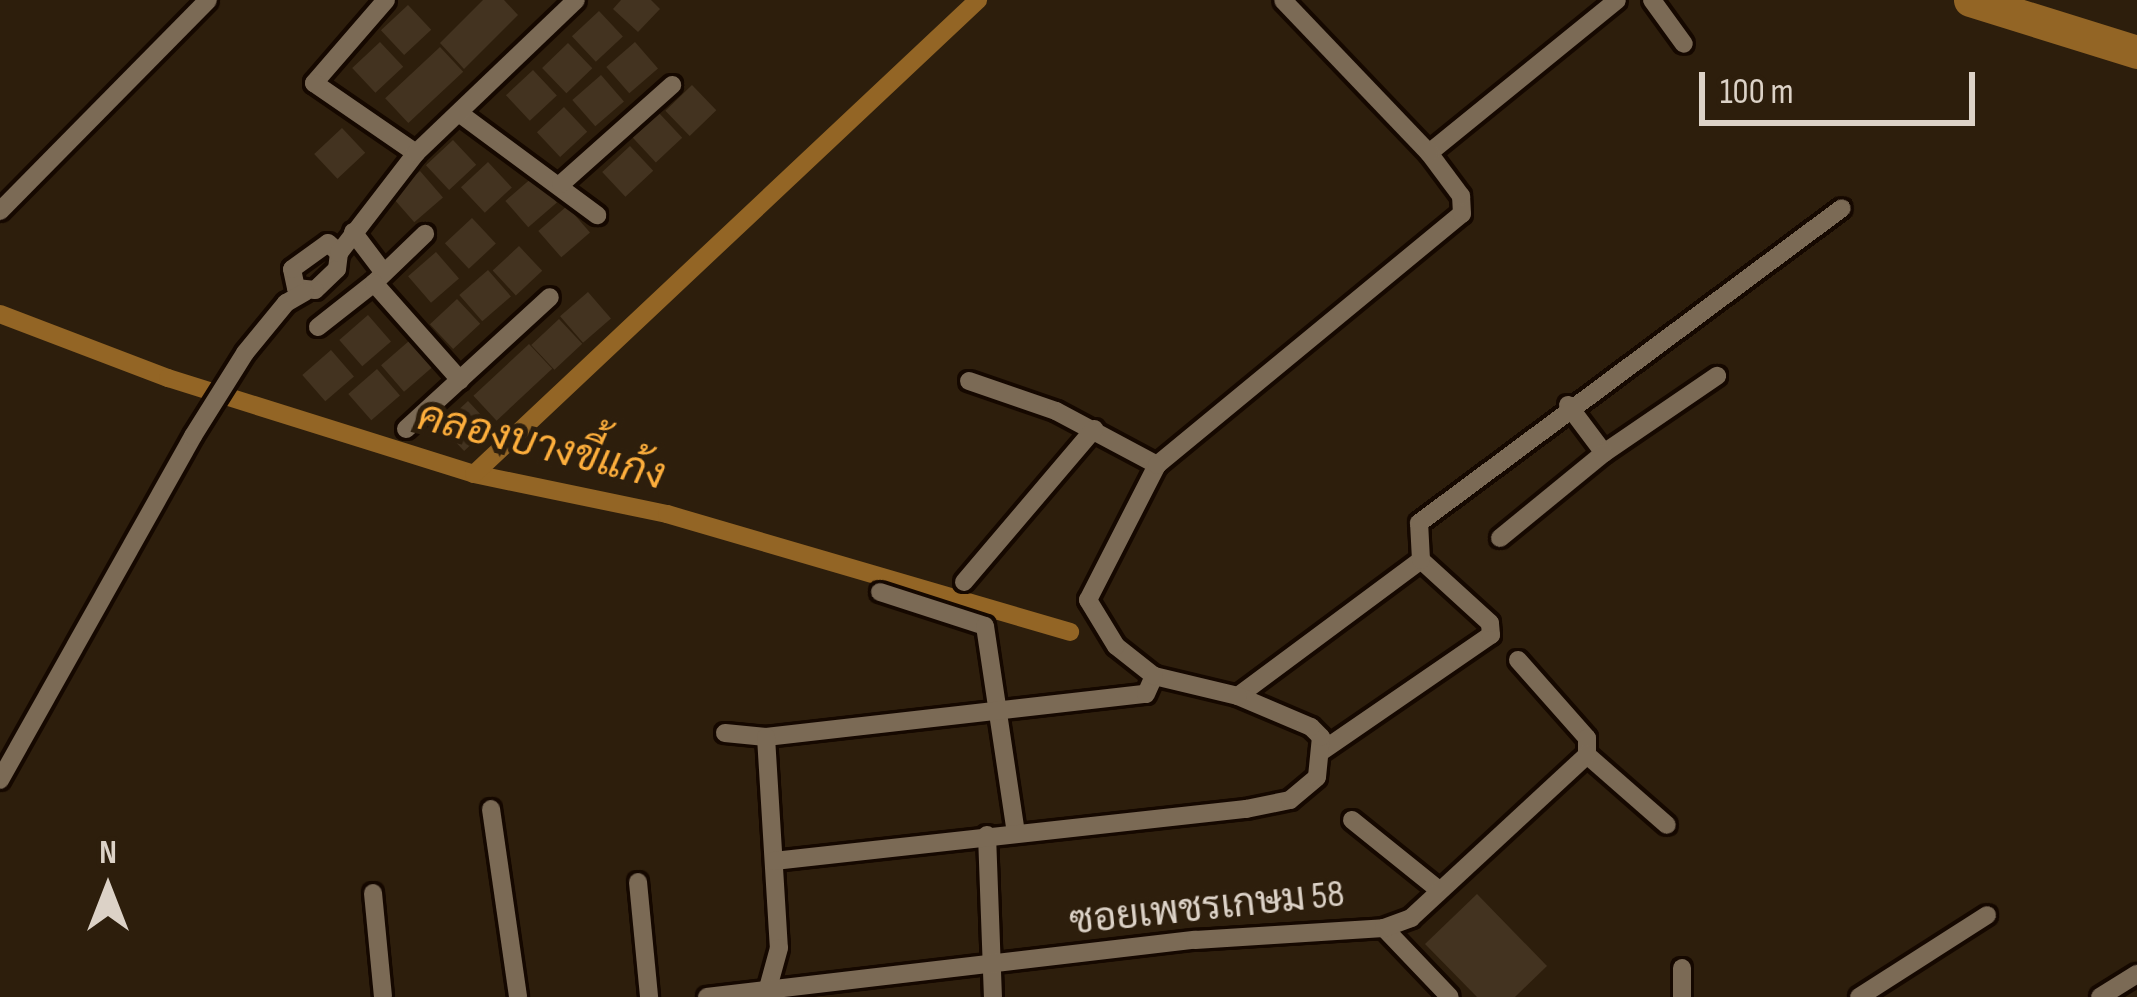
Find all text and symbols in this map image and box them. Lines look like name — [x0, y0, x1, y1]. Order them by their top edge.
scale bar — [1705, 48, 1981, 122]
text: 100 m — [1720, 71, 1794, 114]
water label: คลองบางขี้แก้ง — [412, 392, 670, 502]
north arrow — [48, 829, 168, 949]
text: N — [99, 833, 117, 873]
street label: ซอยเพชรเกษม 58 — [1067, 871, 1347, 947]

